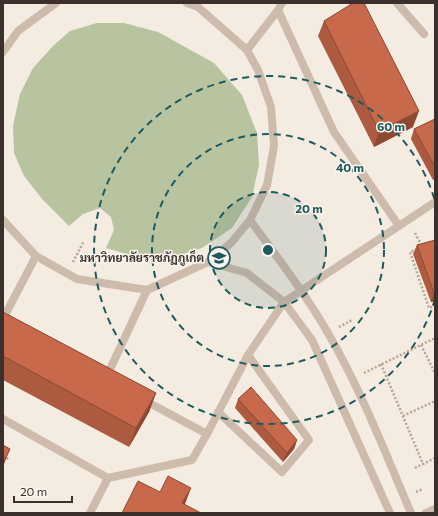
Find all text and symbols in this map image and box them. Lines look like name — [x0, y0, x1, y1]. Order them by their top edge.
text: 60 m — [377, 119, 405, 133]
text: 40 m — [336, 160, 364, 174]
text: 20 m — [295, 201, 323, 215]
centre of rings — [261, 243, 275, 257]
school or university icon: มหาวิทยาลัยราชภัฏภูเก็ต — [206, 245, 232, 271]
place label: มหาวิทยาลัยราชภัฏภูเก็ต — [80, 250, 204, 266]
scale bar — [14, 478, 72, 504]
text: 20 m — [20, 484, 47, 498]

